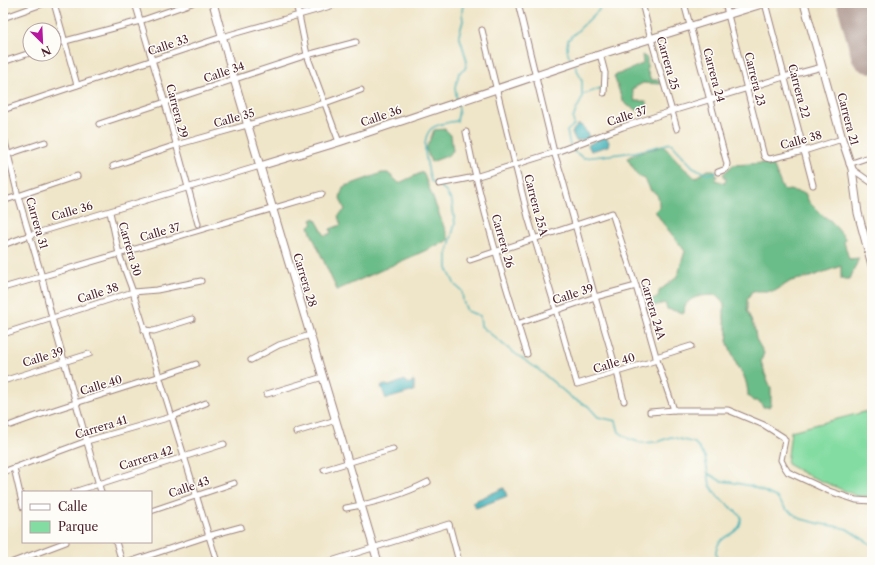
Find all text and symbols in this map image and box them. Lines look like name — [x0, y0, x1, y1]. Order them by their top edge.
north arrow — [22, 22, 62, 62]
street label: Calle 33 — [146, 32, 190, 58]
street label: Carrera 25 — [654, 35, 682, 91]
text: N — [38, 43, 53, 60]
street label: Carrera 24 — [700, 46, 728, 104]
street label: Carrera 23 — [742, 51, 768, 107]
street label: Calle 34 — [202, 58, 246, 86]
street label: Carrera 22 — [785, 62, 813, 120]
street label: Carrera 29 — [163, 82, 191, 140]
street label: Carrera 21 — [834, 91, 862, 147]
street label: Calle 36 — [359, 102, 404, 130]
street label: Calle 37 — [605, 103, 649, 129]
street label: Calle 35 — [212, 105, 256, 131]
street label: Calle 38 — [779, 128, 823, 152]
street label: Carrera 25A — [521, 173, 551, 238]
street label: Carrera 31 — [23, 195, 51, 251]
street label: Calle 36 — [50, 198, 95, 224]
street label: Carrera 26 — [489, 212, 518, 270]
street label: Calle 37 — [138, 219, 182, 244]
street label: Carrera 30 — [116, 220, 144, 278]
street label: Carrera 28 — [290, 251, 320, 309]
street label: Carrera 24A — [637, 276, 669, 342]
street label: Calle 38 — [76, 280, 120, 306]
street label: Calle 39 — [551, 281, 595, 307]
street label: Calle 39 — [21, 344, 65, 370]
street label: Calle 40 — [591, 350, 637, 376]
street label: Calle 40 — [78, 372, 124, 398]
street label: Carrera 41 — [73, 412, 129, 442]
street label: Carrera 42 — [117, 443, 175, 473]
street label: Calle 43 — [167, 473, 211, 501]
legend — [22, 491, 152, 543]
text: Calle — [58, 499, 88, 514]
text: Parque — [58, 519, 99, 534]

